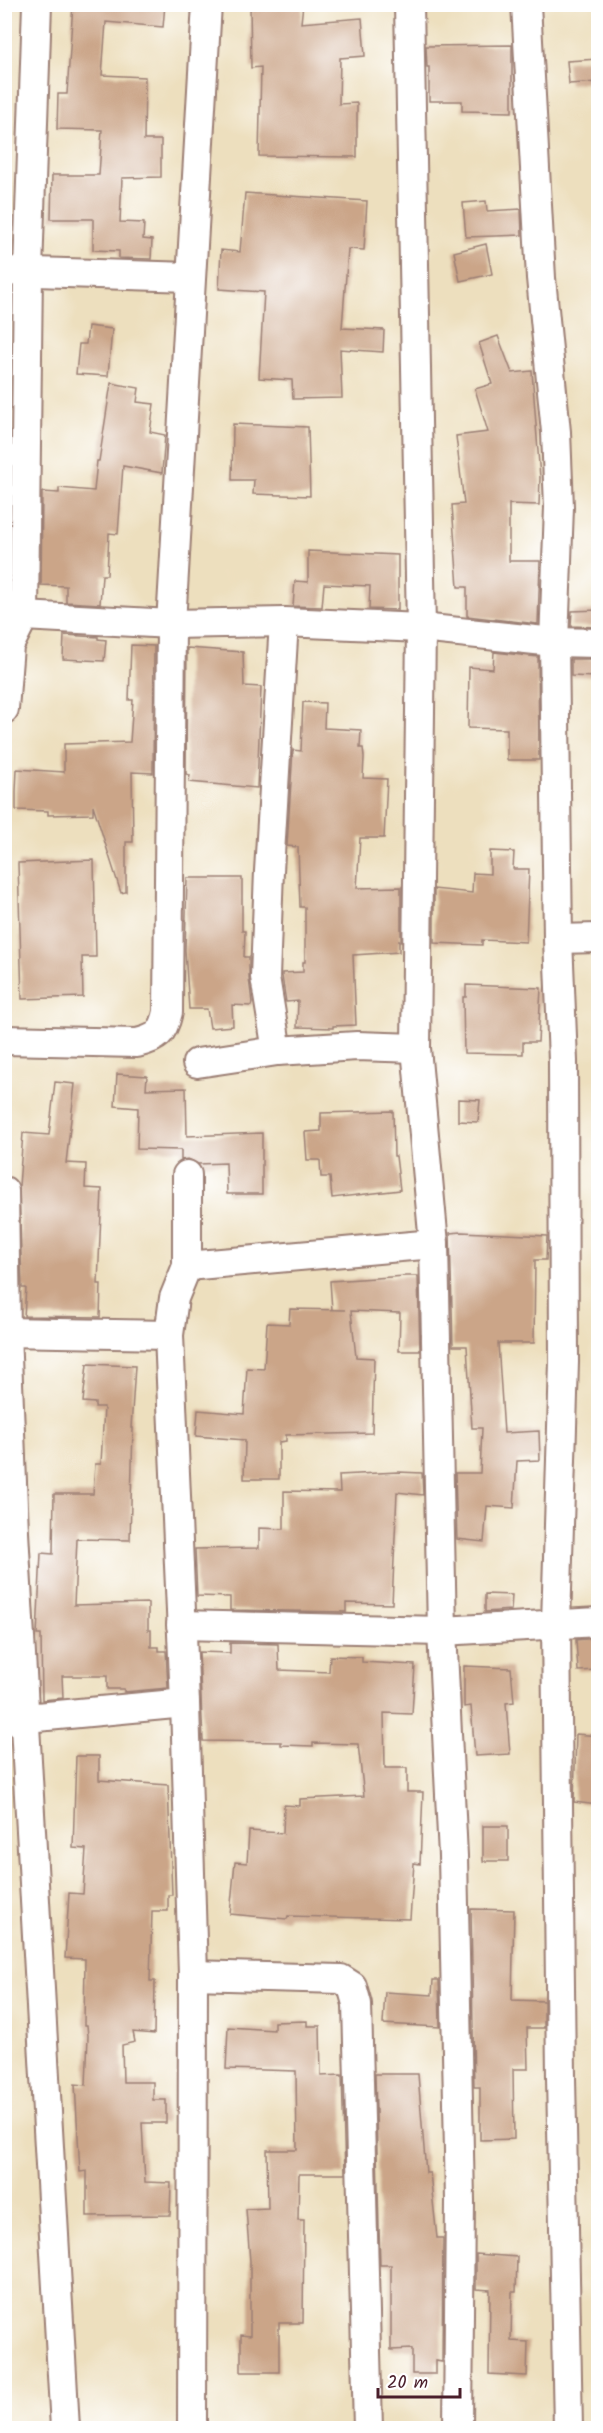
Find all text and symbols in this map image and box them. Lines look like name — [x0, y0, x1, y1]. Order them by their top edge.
scale bar — [378, 2361, 460, 2399]
text: 20 m — [387, 2369, 428, 2398]

